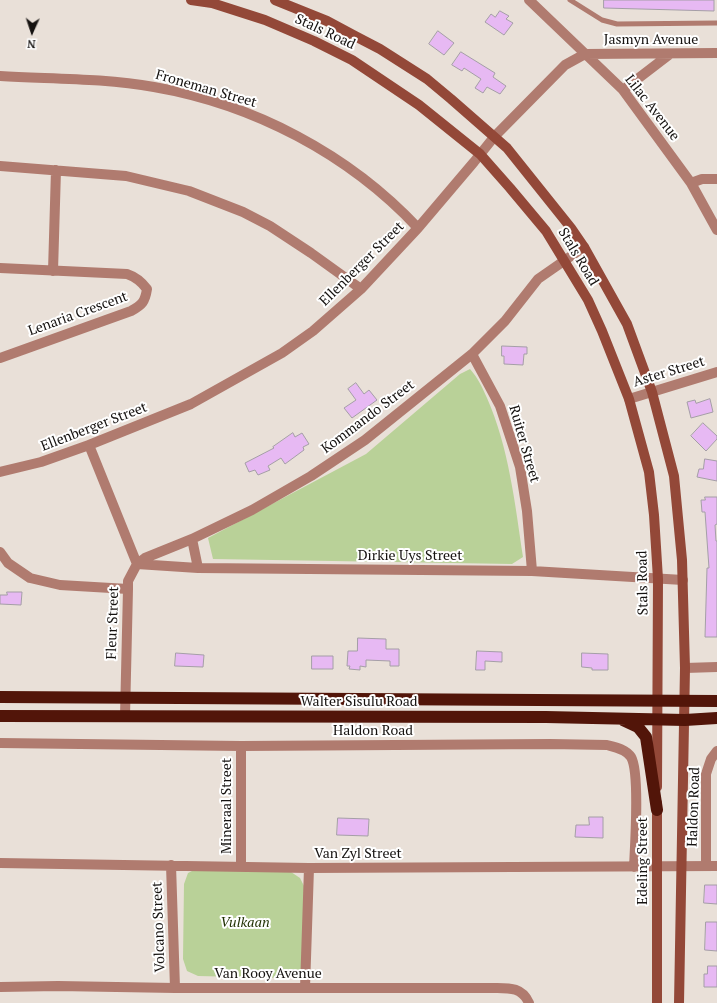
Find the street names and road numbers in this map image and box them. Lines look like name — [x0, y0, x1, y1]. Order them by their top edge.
street label: Stals Road — [292, 11, 358, 53]
street label: Jasmyn Avenue — [604, 32, 698, 48]
street label: Froneman Street — [154, 67, 258, 111]
street label: Lilac Avenue — [621, 72, 683, 144]
street label: Ellenberger Street — [316, 218, 408, 310]
street label: Stals Road — [554, 225, 602, 289]
street label: Lenaria Crescent — [26, 288, 130, 340]
street label: Aster Street — [631, 353, 707, 391]
street label: Kommando Street — [318, 377, 418, 457]
street label: Ellenberger Street — [38, 399, 150, 455]
street label: Ruiter Street — [505, 403, 543, 485]
street label: Dirkie Uys Street — [358, 548, 462, 564]
street label: Stals Road — [634, 551, 652, 615]
street label: Fleur Street — [103, 586, 123, 660]
street label: Walter Sisulu Road — [300, 694, 418, 710]
street label: Haldon Road — [333, 723, 413, 739]
street label: Mineraal Street — [219, 758, 235, 854]
street label: Haldon Road — [684, 767, 704, 847]
street label: Edeling Street — [635, 817, 651, 905]
street label: Van Zyl Street — [314, 846, 402, 862]
street label: Volcano Street — [149, 881, 169, 973]
street label: Van Rooy Avenue — [214, 966, 322, 982]

